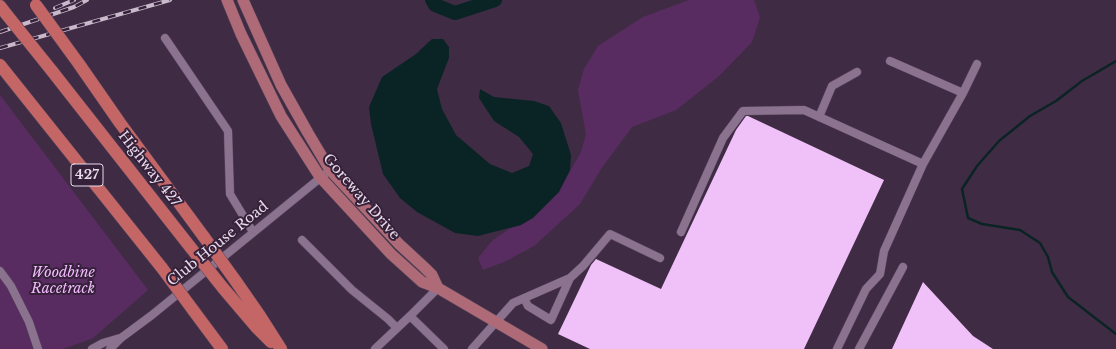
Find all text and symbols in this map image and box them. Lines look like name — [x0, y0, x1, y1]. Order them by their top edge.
street label: Highway 427 — [114, 128, 184, 210]
street label: Goreway Drive — [319, 151, 403, 243]
road number: 427 — [71, 164, 103, 186]
street label: Club House Road — [164, 198, 272, 290]
park label: Woodbine Racetrack — [31, 265, 95, 298]

